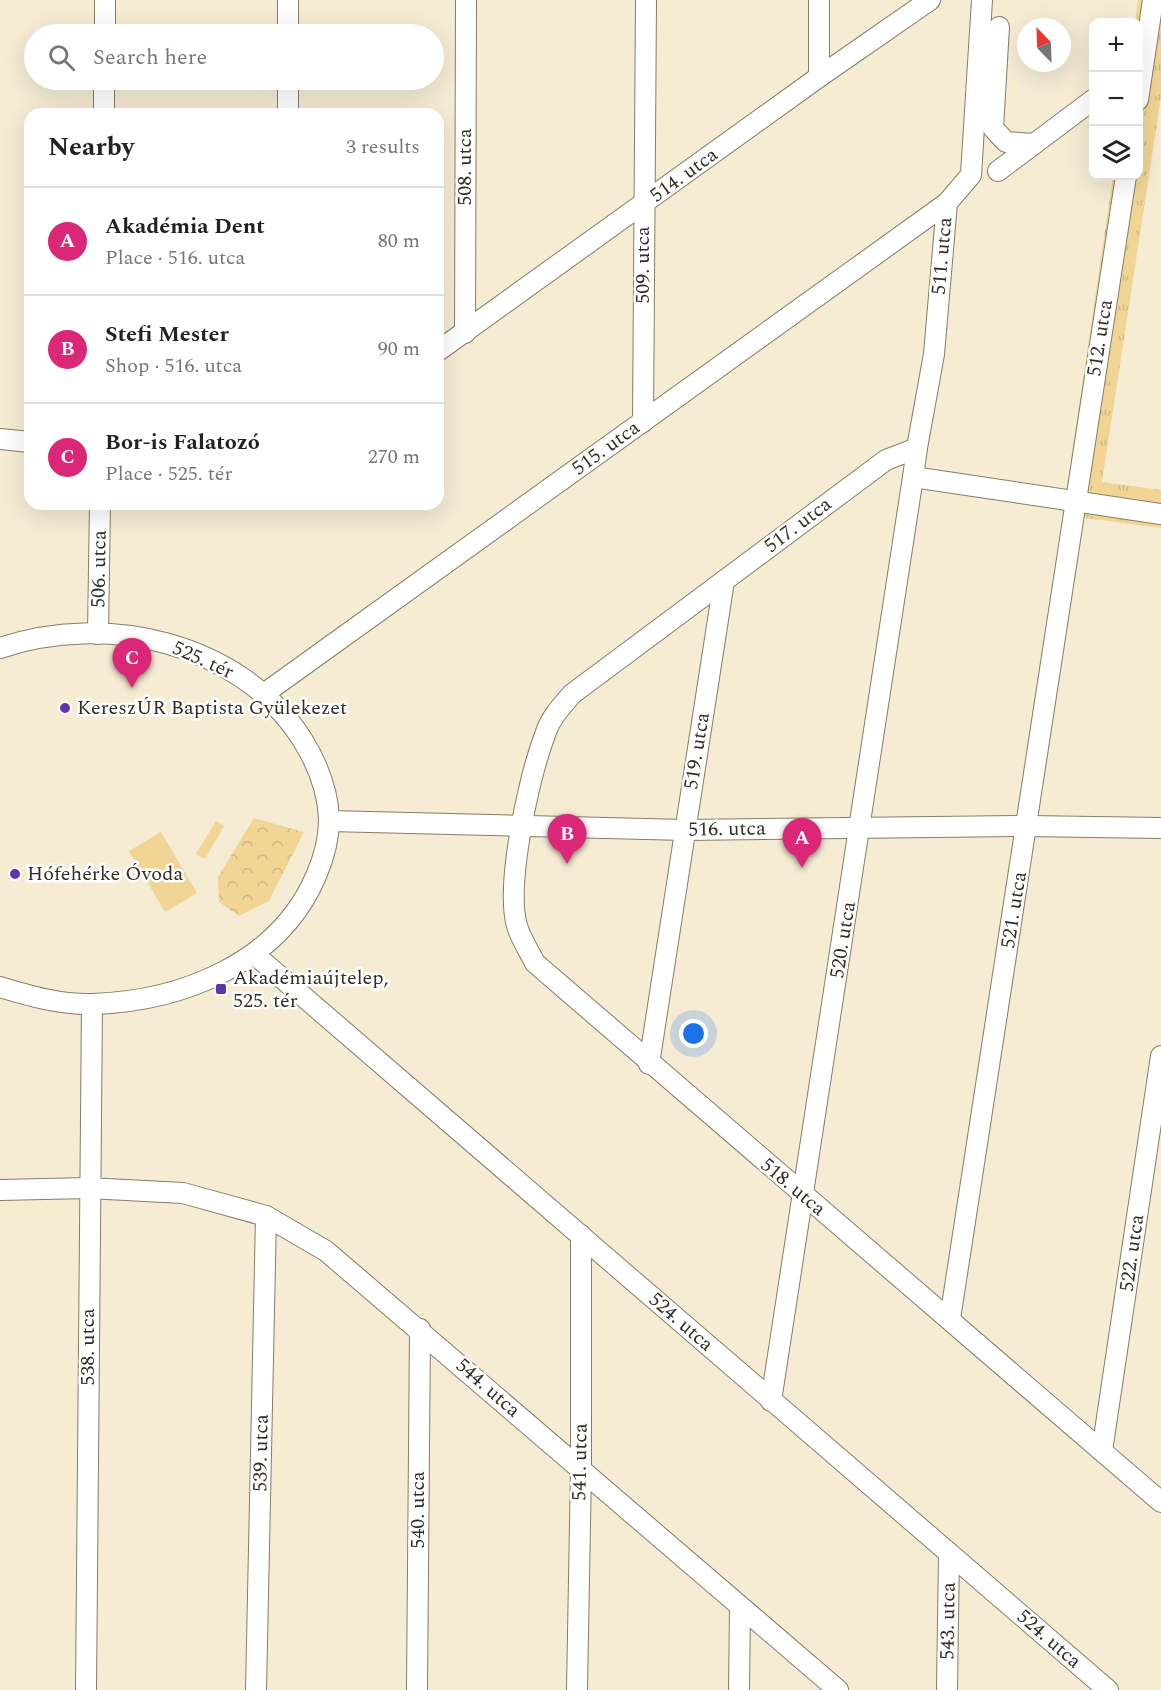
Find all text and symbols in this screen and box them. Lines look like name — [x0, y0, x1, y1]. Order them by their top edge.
north arrow — [1017, 18, 1071, 72]
map controls — [1089, 18, 1143, 180]
button: + — [1089, 18, 1143, 72]
search box — [24, 24, 444, 90]
icon: search — [45, 41, 78, 74]
text: Search here — [93, 41, 207, 74]
button: − — [1089, 72, 1143, 126]
button: layers — [1089, 126, 1143, 180]
text: Nearby — [48, 127, 134, 167]
street label: 508. utca — [450, 128, 480, 206]
text: 3 results — [346, 132, 420, 162]
street label: 514. utca — [644, 140, 724, 210]
text: Akadémia Dent — [105, 210, 265, 243]
street label: 511. utca — [924, 216, 960, 296]
text: A — [60, 226, 75, 256]
text: 80 m — [378, 226, 420, 256]
street label: 509. utca — [628, 226, 658, 304]
text: Place · 516. utca — [105, 243, 245, 273]
street label: 512. utca — [1079, 297, 1121, 379]
text: Stefi Mester — [105, 318, 229, 351]
text: B — [60, 334, 75, 364]
text: 90 m — [378, 334, 420, 364]
text: Shop · 516. utca — [105, 351, 242, 381]
street label: 515. utca — [566, 413, 646, 483]
text: Bor-is Falatozó — [105, 426, 260, 459]
text: C — [60, 442, 75, 472]
text: 270 m — [368, 442, 420, 472]
text: Place · 525. tér — [105, 459, 232, 489]
street label: 517. utca — [758, 490, 838, 560]
street label: 506. utca — [83, 530, 115, 608]
street label: 525. tér — [167, 633, 239, 687]
pin: C — [112, 638, 152, 688]
place label: KereszÚR Baptista Gyülekezet — [77, 693, 347, 723]
marker: KereszÚR Baptista Gyülekezet — [58, 701, 72, 715]
street label: 519. utca — [676, 710, 718, 792]
street label: 516. utca — [688, 813, 766, 845]
pin: B — [548, 814, 586, 864]
pin: A — [782, 818, 822, 868]
place label: Hófehérke Óvoda — [27, 859, 183, 889]
marker: Hófehérke Óvoda — [8, 867, 22, 881]
street label: 521. utca — [993, 869, 1035, 951]
street label: 520. utca — [822, 899, 864, 981]
place label: Akadémiaújtelep, 525. tér — [233, 963, 388, 1016]
marker: Akadémiaújtelep, 525. tér — [214, 982, 228, 996]
your location — [679, 1019, 708, 1048]
street label: 518. utca — [754, 1151, 833, 1224]
street label: 522. utca — [1112, 1212, 1152, 1294]
street label: 524. utca — [642, 1285, 720, 1359]
street label: 538. utca — [73, 1308, 103, 1386]
street label: 544. utca — [449, 1351, 527, 1425]
street label: 539. utca — [245, 1414, 277, 1492]
street label: 541. utca — [564, 1423, 596, 1501]
street label: 540. utca — [403, 1471, 433, 1549]
street label: 543. utca — [932, 1582, 964, 1660]
street label: 524. utca — [1010, 1602, 1088, 1676]

